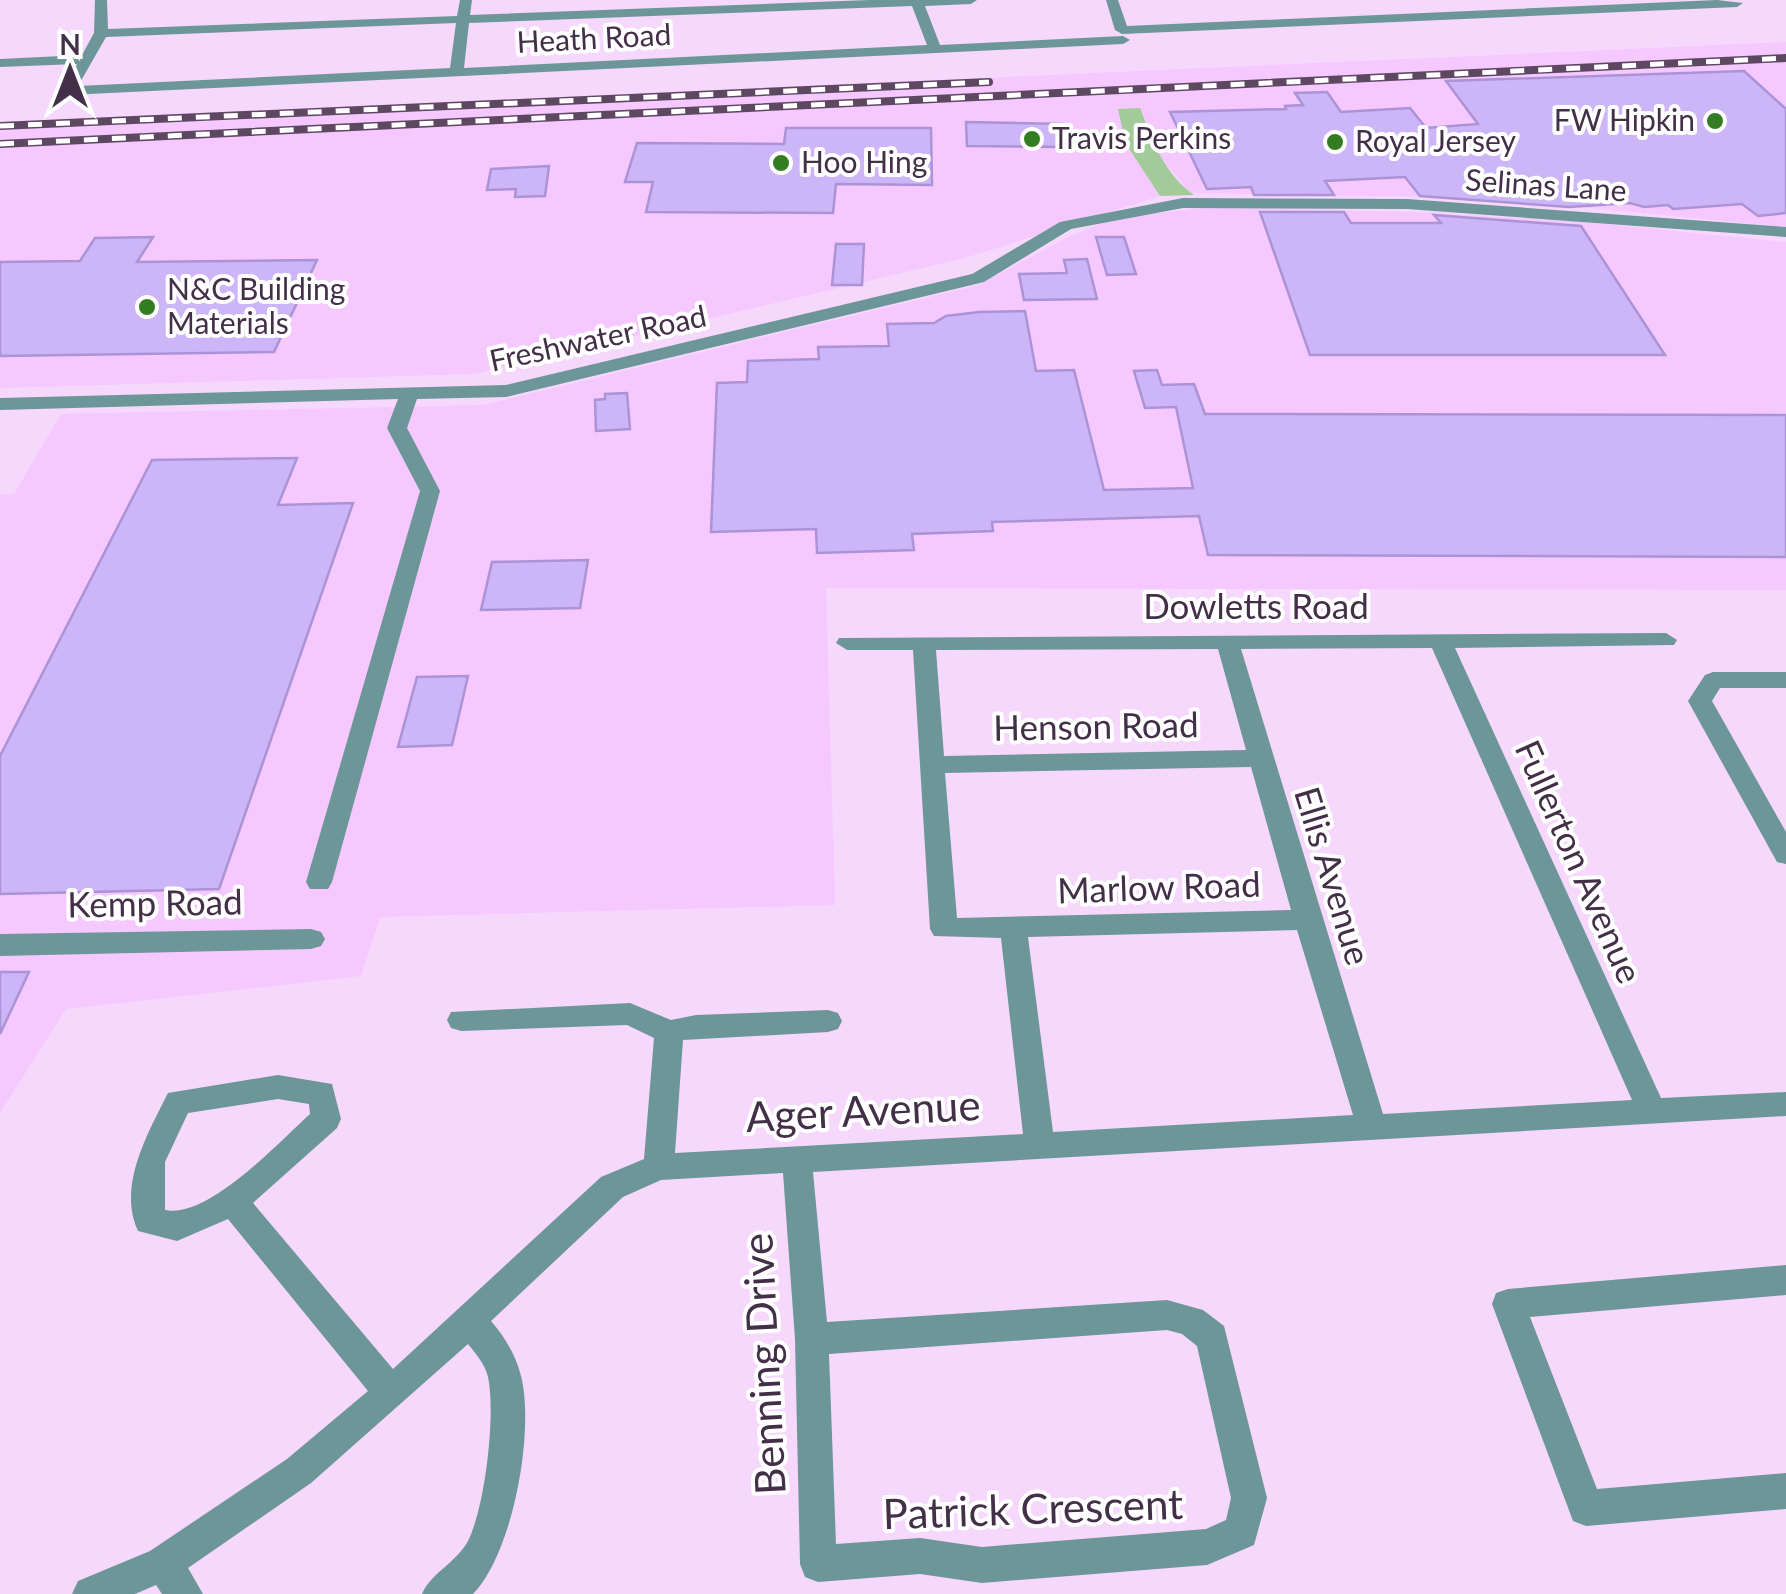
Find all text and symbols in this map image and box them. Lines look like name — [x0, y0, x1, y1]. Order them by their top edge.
street label: Heath Road — [516, 15, 672, 59]
north arrow — [20, 20, 120, 120]
text: N — [59, 27, 81, 61]
place label: FW Hipkin — [1554, 101, 1695, 137]
marker: FW Hipkin — [1704, 110, 1726, 132]
place label: Travis Perkins — [1052, 119, 1231, 155]
place label: Royal Jersey — [1355, 122, 1517, 158]
marker: Travis Perkins — [1021, 128, 1043, 150]
marker: Royal Jersey — [1324, 131, 1346, 153]
place label: Hoo Hing — [801, 143, 927, 179]
marker: Hoo Hing — [770, 152, 792, 174]
street label: Selinas Lane — [1464, 160, 1628, 208]
place label: N&C Building Materials — [167, 270, 345, 340]
marker: N&C Building Materials — [136, 296, 158, 318]
street label: Freshwater Road — [486, 297, 709, 378]
street label: Dowletts Road — [1143, 584, 1369, 626]
street label: Henson Road — [993, 702, 1199, 748]
street label: Fullerton Avenue — [1508, 733, 1652, 989]
street label: Ellis Avenue — [1287, 781, 1381, 969]
street label: Marlow Road — [1057, 861, 1261, 911]
street label: Kemp Road — [67, 879, 243, 925]
street label: Ager Avenue — [744, 1079, 982, 1141]
street label: Benning Drive — [731, 1232, 795, 1496]
street label: Patrick Crescent — [882, 1478, 1184, 1538]

